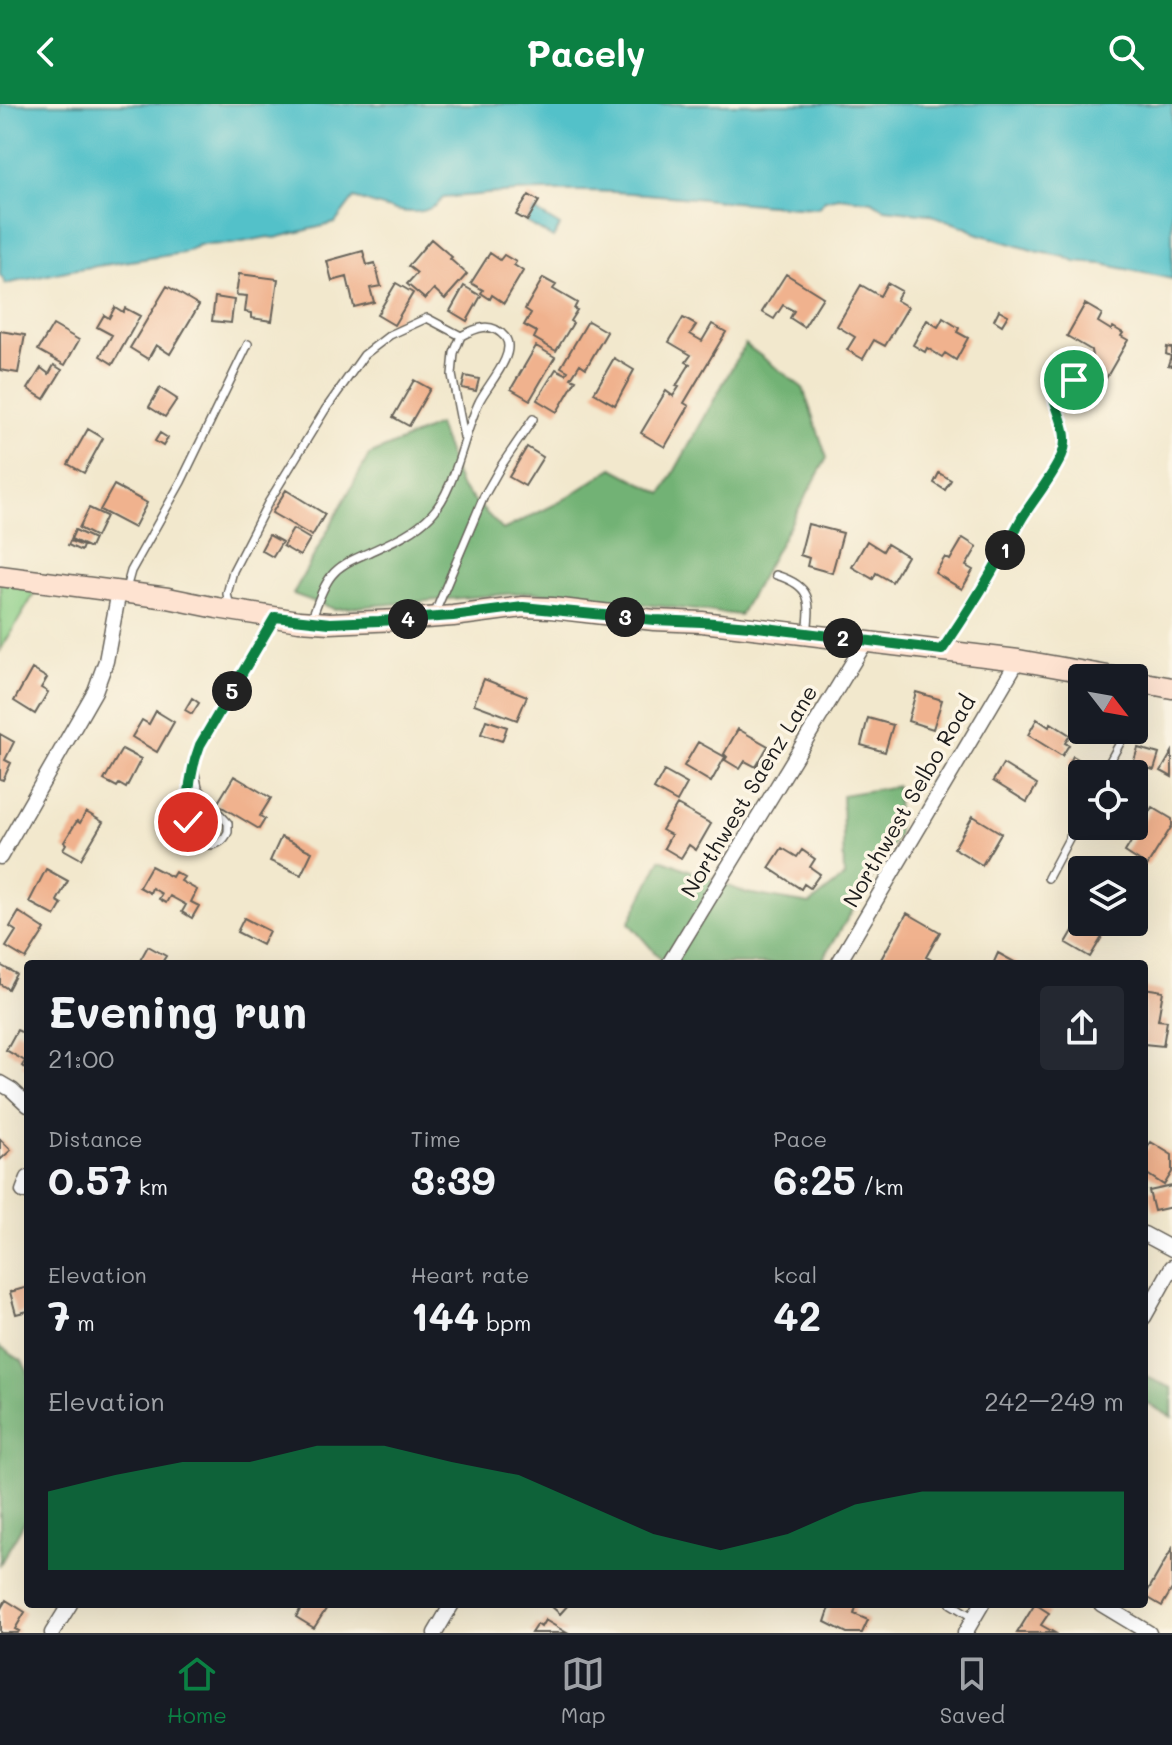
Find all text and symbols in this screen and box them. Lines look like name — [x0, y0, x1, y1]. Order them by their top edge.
text: Pacely — [527, 29, 645, 76]
icon: back — [24, 30, 68, 74]
icon: search — [1104, 30, 1148, 74]
pin — [1040, 346, 1108, 414]
icon: arrive — [1052, 358, 1096, 402]
pin: 1 — [985, 530, 1025, 570]
text: 1 — [1000, 535, 1010, 564]
pin: 3 — [605, 597, 645, 637]
pin: 4 — [388, 599, 428, 639]
text: 3 — [618, 602, 632, 631]
text: 4 — [401, 604, 415, 633]
pin: 2 — [823, 618, 863, 658]
text: 2 — [837, 623, 849, 652]
north arrow — [1068, 664, 1148, 744]
map controls — [1068, 664, 1148, 936]
pin: 5 — [212, 671, 252, 711]
text: 5 — [226, 676, 238, 705]
street label: Northwest Saenz Lane — [674, 679, 824, 902]
street label: Northwest Selbo Road — [836, 689, 981, 912]
button: locate — [1068, 760, 1148, 840]
pin — [154, 788, 222, 856]
icon: check — [166, 800, 210, 844]
button: layers — [1068, 856, 1148, 936]
text: Evening run — [48, 982, 307, 1039]
button: share — [1040, 986, 1124, 1070]
text: 21:00 — [48, 1041, 114, 1075]
text: Distance — [48, 1124, 143, 1153]
text: Time — [411, 1124, 461, 1153]
text: Pace — [773, 1124, 827, 1153]
text: 0.57 — [48, 1153, 132, 1205]
text: 3:39 — [411, 1153, 495, 1205]
text: 6:25 — [773, 1153, 856, 1205]
text: km — [132, 1172, 168, 1201]
text: /km — [856, 1172, 904, 1201]
text: Elevation — [48, 1260, 147, 1289]
text: Heart rate — [411, 1260, 529, 1289]
text: kcal — [773, 1260, 817, 1289]
text: 7 — [48, 1289, 70, 1341]
text: 144 — [411, 1289, 479, 1341]
text: 42 — [773, 1289, 821, 1341]
text: m — [70, 1308, 95, 1337]
text: bpm — [479, 1308, 531, 1337]
text: Elevation — [48, 1384, 165, 1418]
text: 242–249 m — [984, 1384, 1124, 1418]
tab: Home — [167, 1652, 227, 1729]
tab: Map — [561, 1652, 606, 1729]
tab: Saved — [940, 1652, 1005, 1729]

